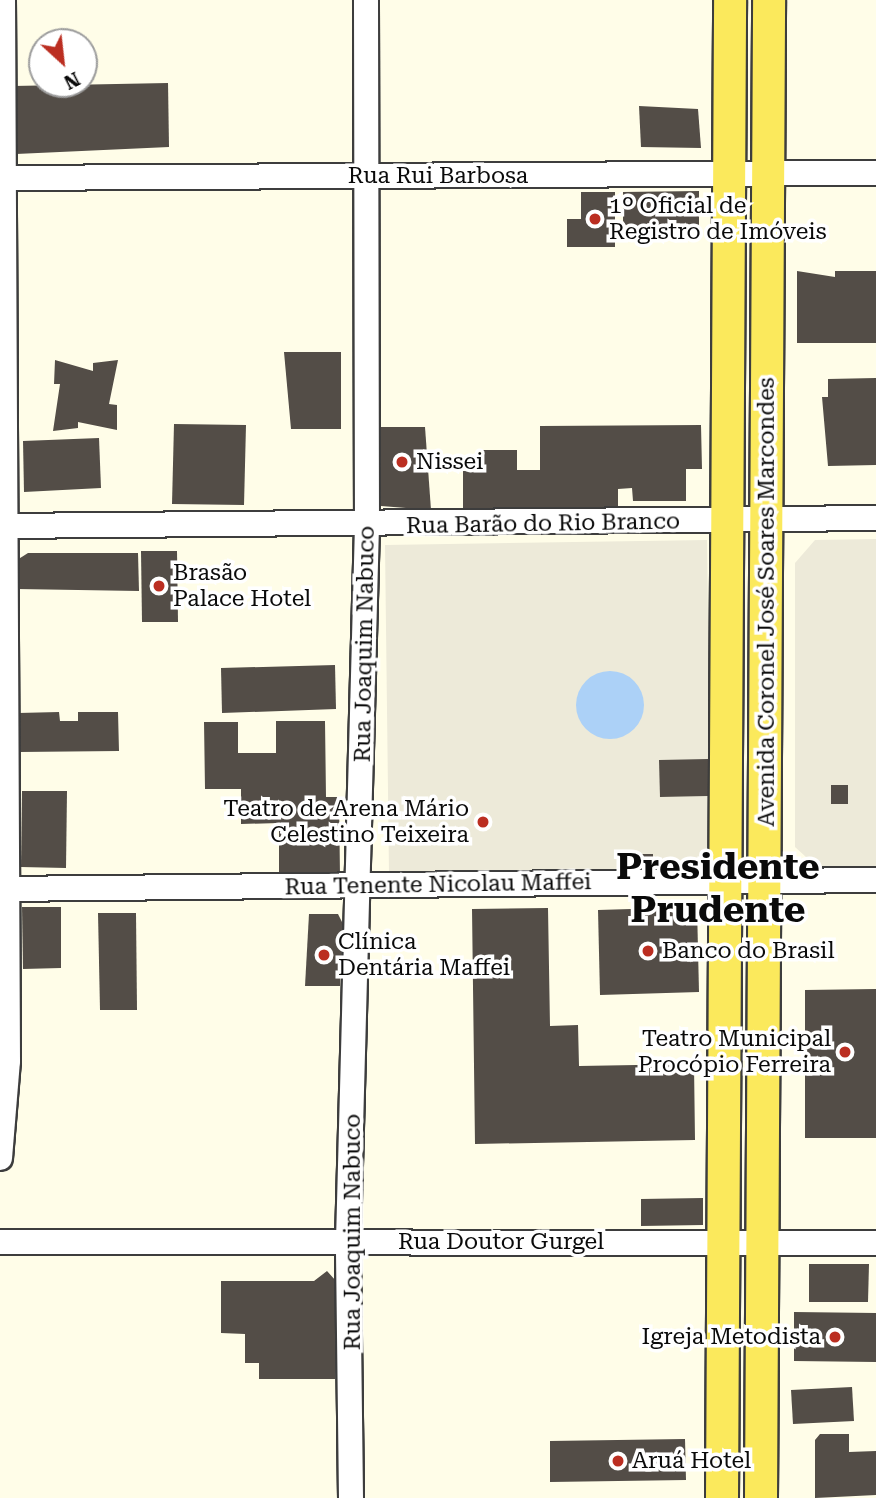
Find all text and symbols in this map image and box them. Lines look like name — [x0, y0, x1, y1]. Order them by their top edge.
north arrow — [28, 28, 98, 98]
text: N — [60, 67, 84, 94]
street label: Rua Rui Barbosa — [348, 162, 528, 190]
place label: 1º Oficial de Registro de Imóveis — [609, 192, 827, 246]
marker: 1º Oficial de Registro de Imóveis — [587, 211, 603, 227]
street label: Avenida Coronel José Soares Marcondes — [753, 377, 781, 827]
place label: Nissei — [416, 448, 483, 476]
marker: Nissei — [394, 454, 410, 470]
street label: Rua Barão do Rio Branco — [406, 508, 680, 540]
street label: Rua Joaquim Nabuco — [349, 525, 381, 763]
place label: Brasão Palace Hotel — [173, 559, 311, 613]
marker: Brasão Palace Hotel — [151, 578, 167, 594]
place label: Teatro de Arena Mário Celestino Teixeira — [223, 795, 469, 849]
marker: Teatro de Arena Mário Celestino Teixeira — [475, 814, 491, 830]
district label: Presidente Prudente — [616, 846, 820, 933]
street label: Rua Tenente Nicolau Maffei — [284, 869, 592, 901]
place label: Clínica Dentária Maffei — [338, 928, 510, 982]
place label: Banco do Brasil — [662, 937, 834, 965]
marker: Banco do Brasil — [640, 943, 656, 959]
marker: Clínica Dentária Maffei — [316, 947, 332, 963]
place label: Teatro Municipal Procópio Ferreira — [638, 1025, 831, 1079]
marker: Teatro Municipal Procópio Ferreira — [837, 1044, 853, 1060]
street label: Rua Joaquim Nabuco — [339, 1114, 367, 1350]
street label: Rua Doutor Gurgel — [398, 1228, 604, 1256]
place label: Igreja Metodista — [642, 1323, 821, 1351]
marker: Igreja Metodista — [827, 1329, 843, 1345]
place label: Aruá Hotel — [632, 1447, 751, 1475]
marker: Aruá Hotel — [610, 1453, 626, 1469]

